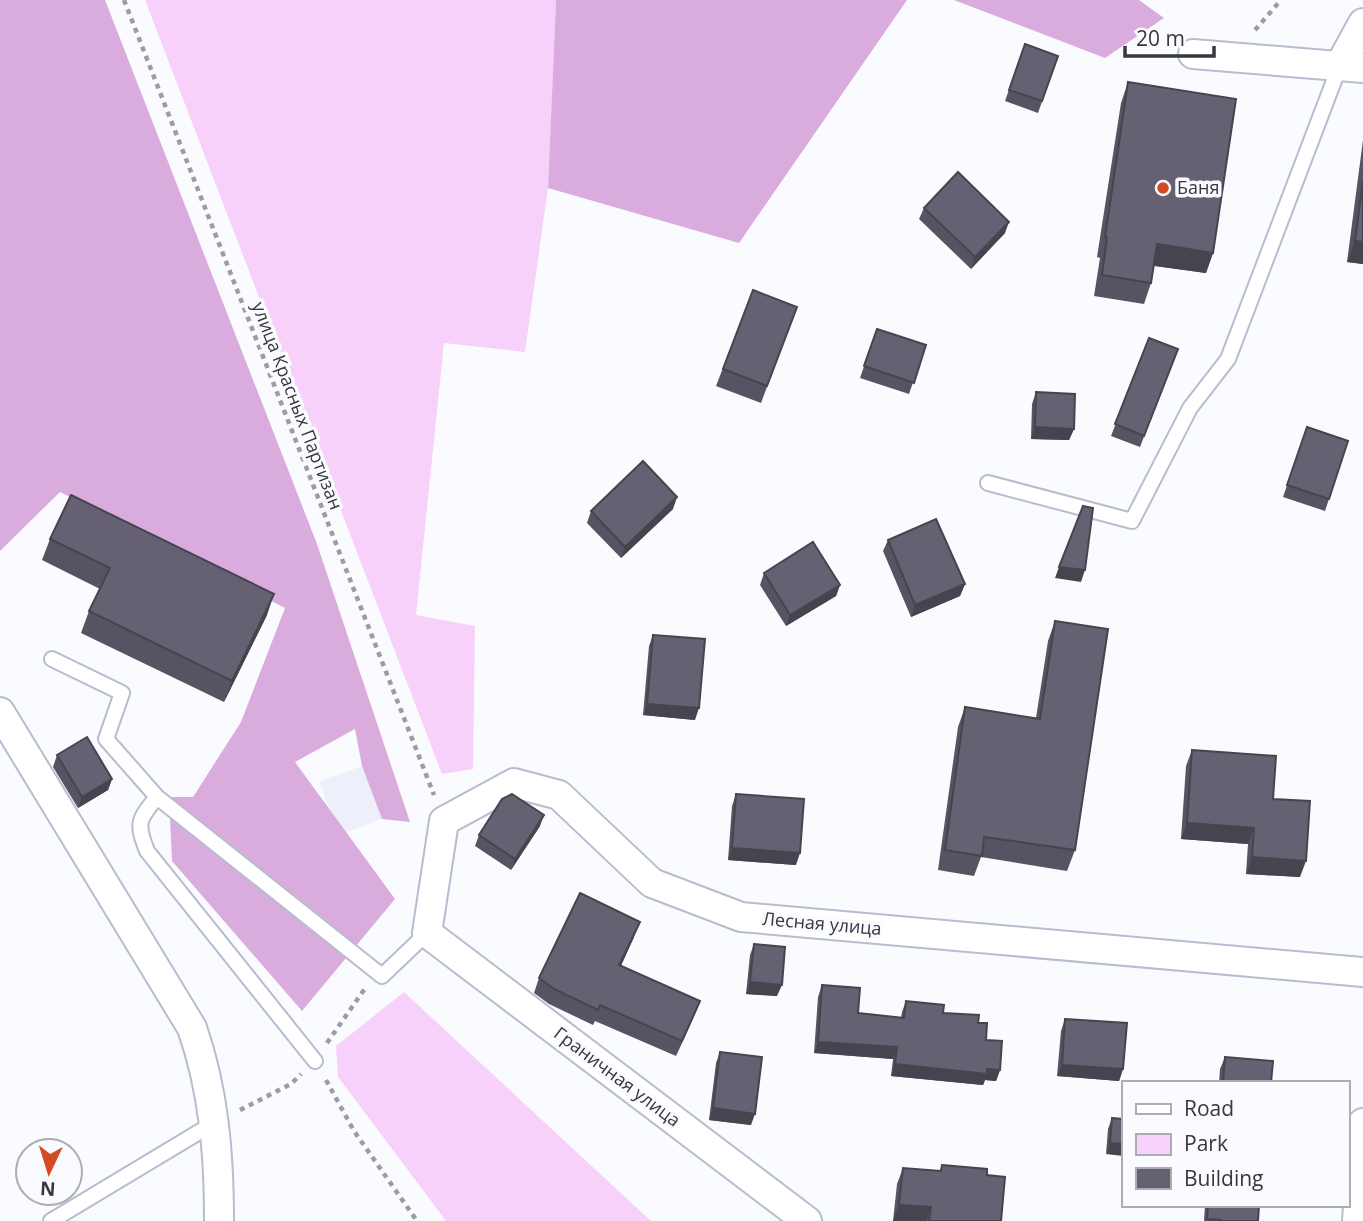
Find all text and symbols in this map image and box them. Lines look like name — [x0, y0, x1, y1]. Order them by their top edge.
scale bar — [1125, 14, 1214, 58]
text: 20 m — [1136, 24, 1185, 52]
place label: Баня — [1177, 175, 1219, 199]
marker: Баня — [1155, 180, 1171, 196]
street label: улица Красных Партизан — [247, 298, 349, 513]
street label: Лесная улица — [762, 906, 883, 940]
street label: Граничная улица — [550, 1021, 686, 1132]
legend — [1122, 1081, 1349, 1207]
text: Road — [1184, 1094, 1234, 1122]
text: Park — [1184, 1129, 1228, 1157]
north arrow — [14, 1137, 84, 1207]
text: Building — [1184, 1164, 1263, 1192]
text: N — [39, 1175, 56, 1202]

